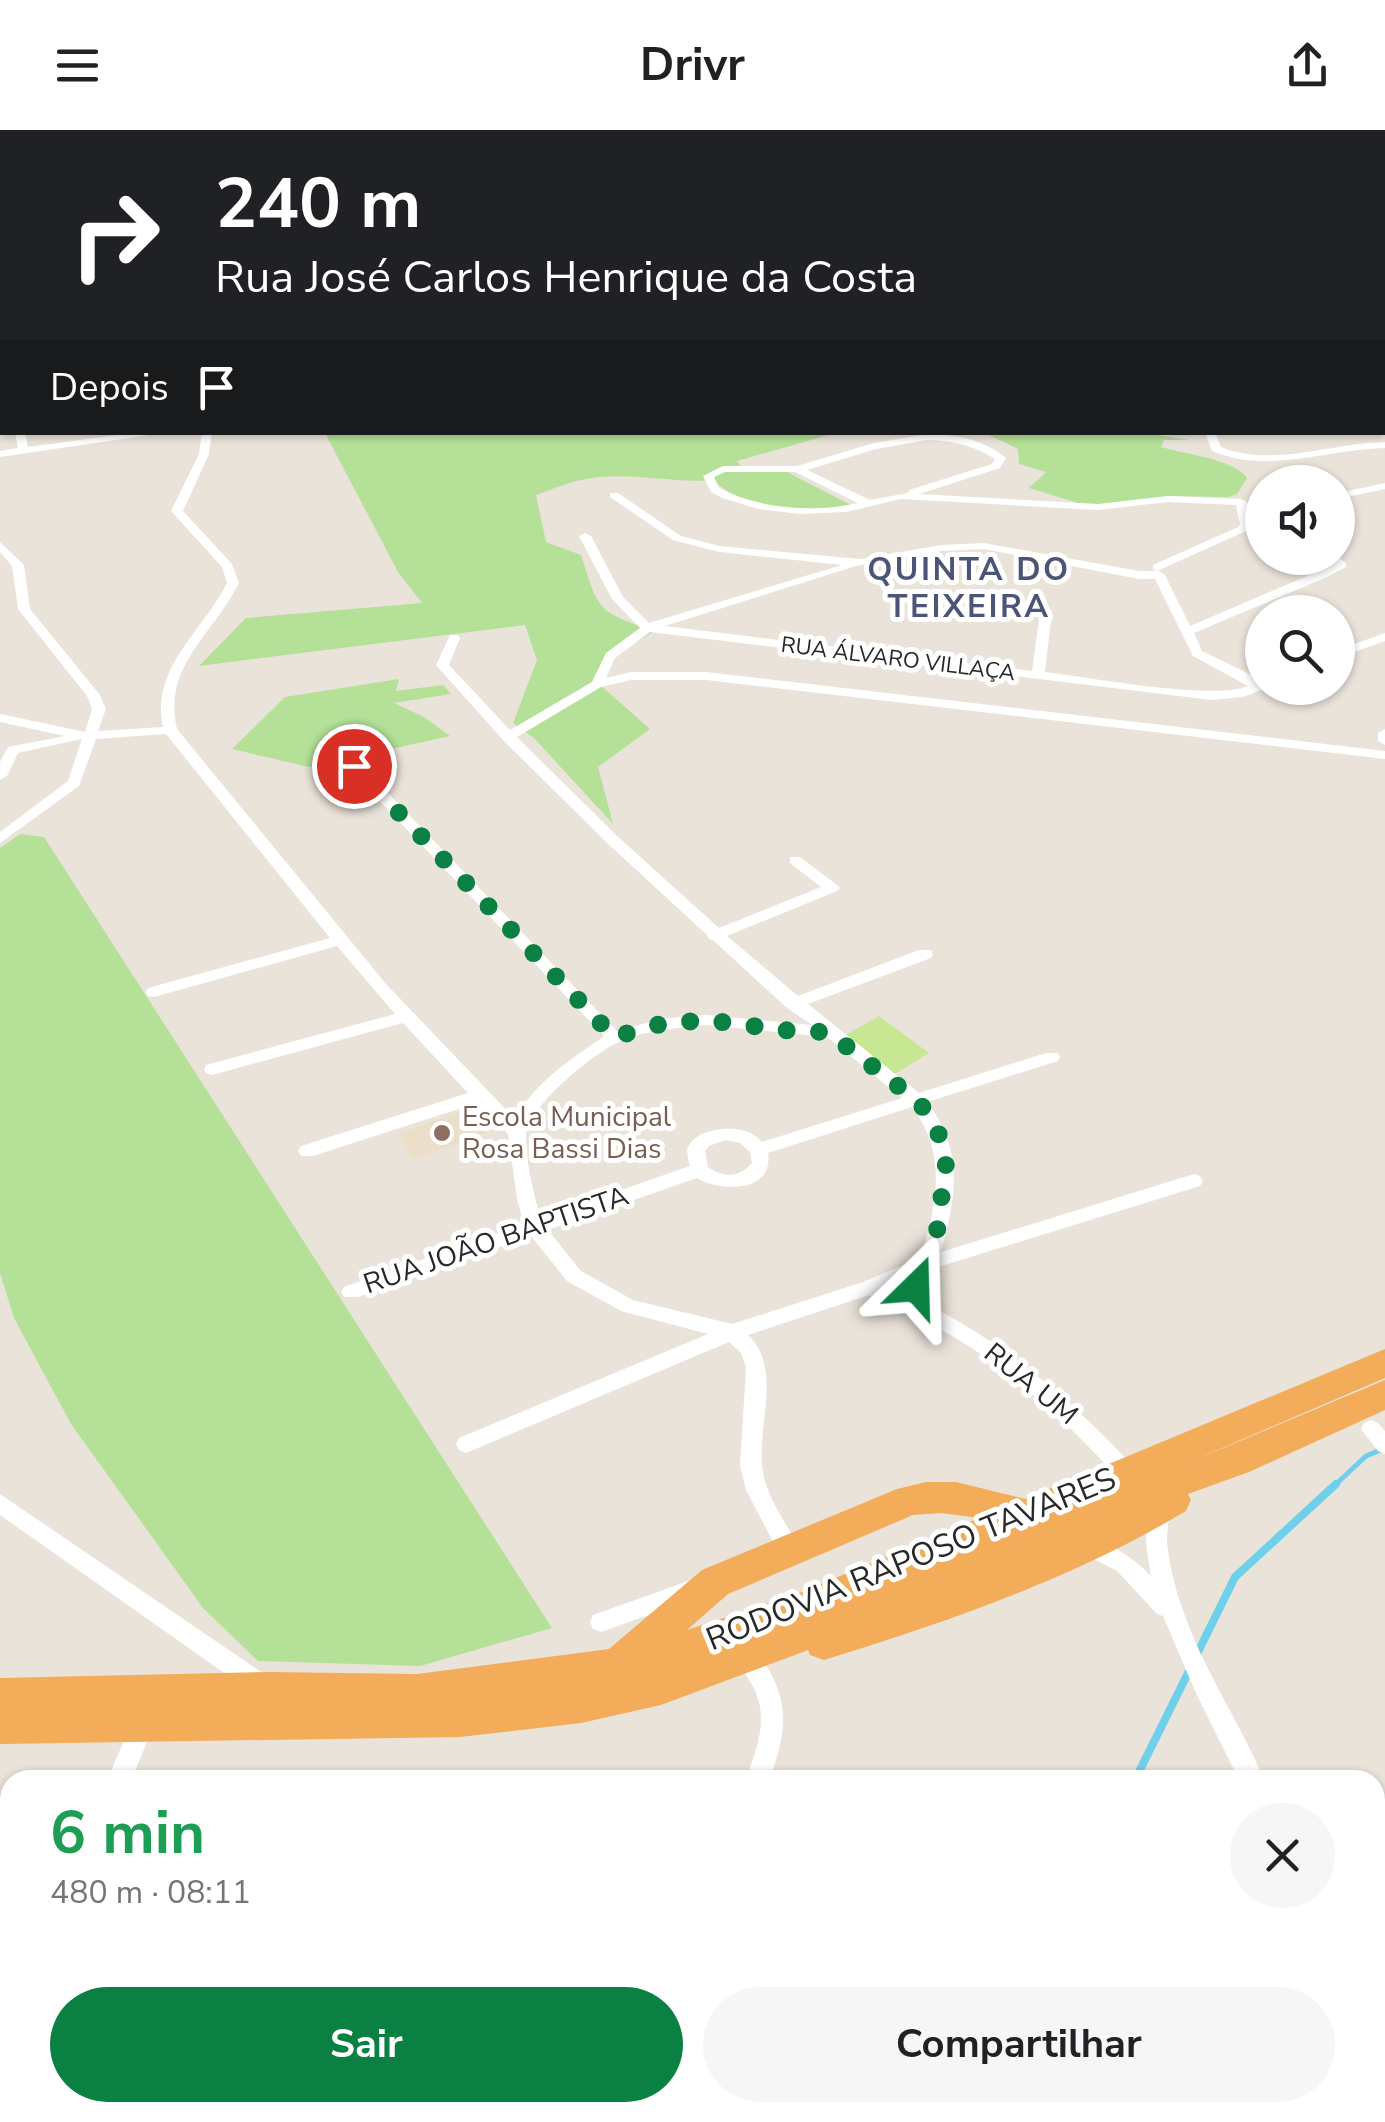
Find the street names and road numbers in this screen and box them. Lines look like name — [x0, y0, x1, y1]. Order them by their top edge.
street label: RUA ÁLVARO VILLAÇA — [779, 630, 1017, 688]
street label: RUA JOÃO BAPTISTA — [358, 1177, 634, 1303]
street label: RUA UM — [976, 1334, 1086, 1434]
street label: RODOVIA RAPOSO TAVARES — [700, 1457, 1122, 1661]

